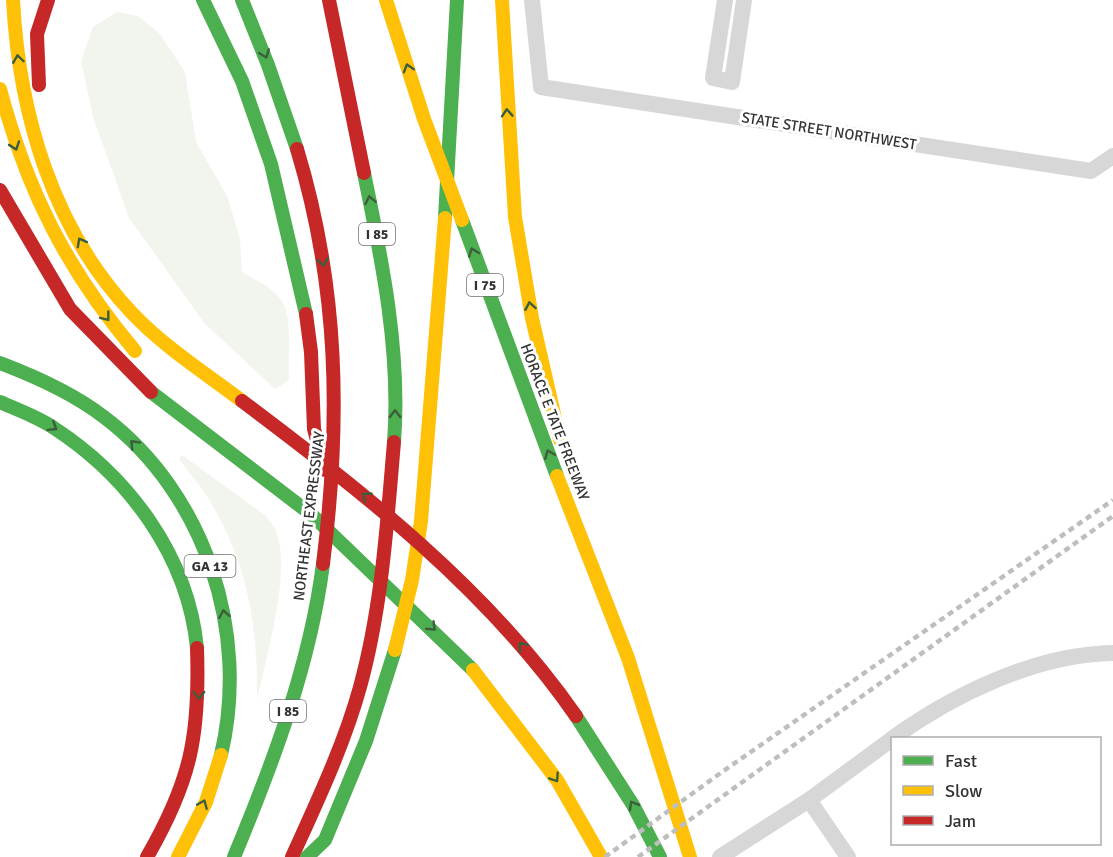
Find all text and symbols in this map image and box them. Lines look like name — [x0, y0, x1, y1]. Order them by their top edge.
one-way arrow — [257, 48, 270, 59]
one-way arrow — [12, 54, 24, 64]
one-way arrow — [403, 63, 415, 74]
one-way arrow — [501, 108, 514, 117]
street label: STATE STREET NORTHWEST — [740, 108, 918, 154]
one-way arrow — [7, 140, 20, 151]
one-way arrow — [364, 195, 377, 205]
road number: I 85 — [359, 223, 395, 245]
one-way arrow — [76, 238, 88, 248]
one-way arrow — [468, 247, 480, 258]
one-way arrow — [317, 257, 329, 266]
road number: I 75 — [467, 274, 503, 296]
one-way arrow — [524, 302, 536, 311]
one-way arrow — [98, 310, 109, 321]
street label: HORACE E TATE FREEWAY — [517, 341, 593, 503]
one-way arrow — [389, 409, 401, 418]
one-way arrow — [47, 419, 57, 431]
street label: NORTHEAST EXPRESSWAY — [290, 430, 328, 602]
one-way arrow — [130, 441, 141, 451]
one-way arrow — [544, 449, 556, 460]
one-way arrow — [362, 493, 373, 504]
road number: GA 13 — [184, 555, 236, 577]
one-way arrow — [218, 609, 231, 619]
one-way arrow — [425, 620, 435, 631]
one-way arrow — [518, 642, 529, 653]
one-way arrow — [193, 690, 205, 699]
road number: I 85 — [270, 700, 306, 722]
legend — [891, 737, 1101, 845]
text: Fast — [945, 750, 977, 772]
one-way arrow — [547, 772, 559, 782]
text: Slow — [945, 780, 982, 802]
one-way arrow — [196, 800, 208, 811]
one-way arrow — [629, 801, 641, 811]
text: Jam — [945, 810, 976, 832]

